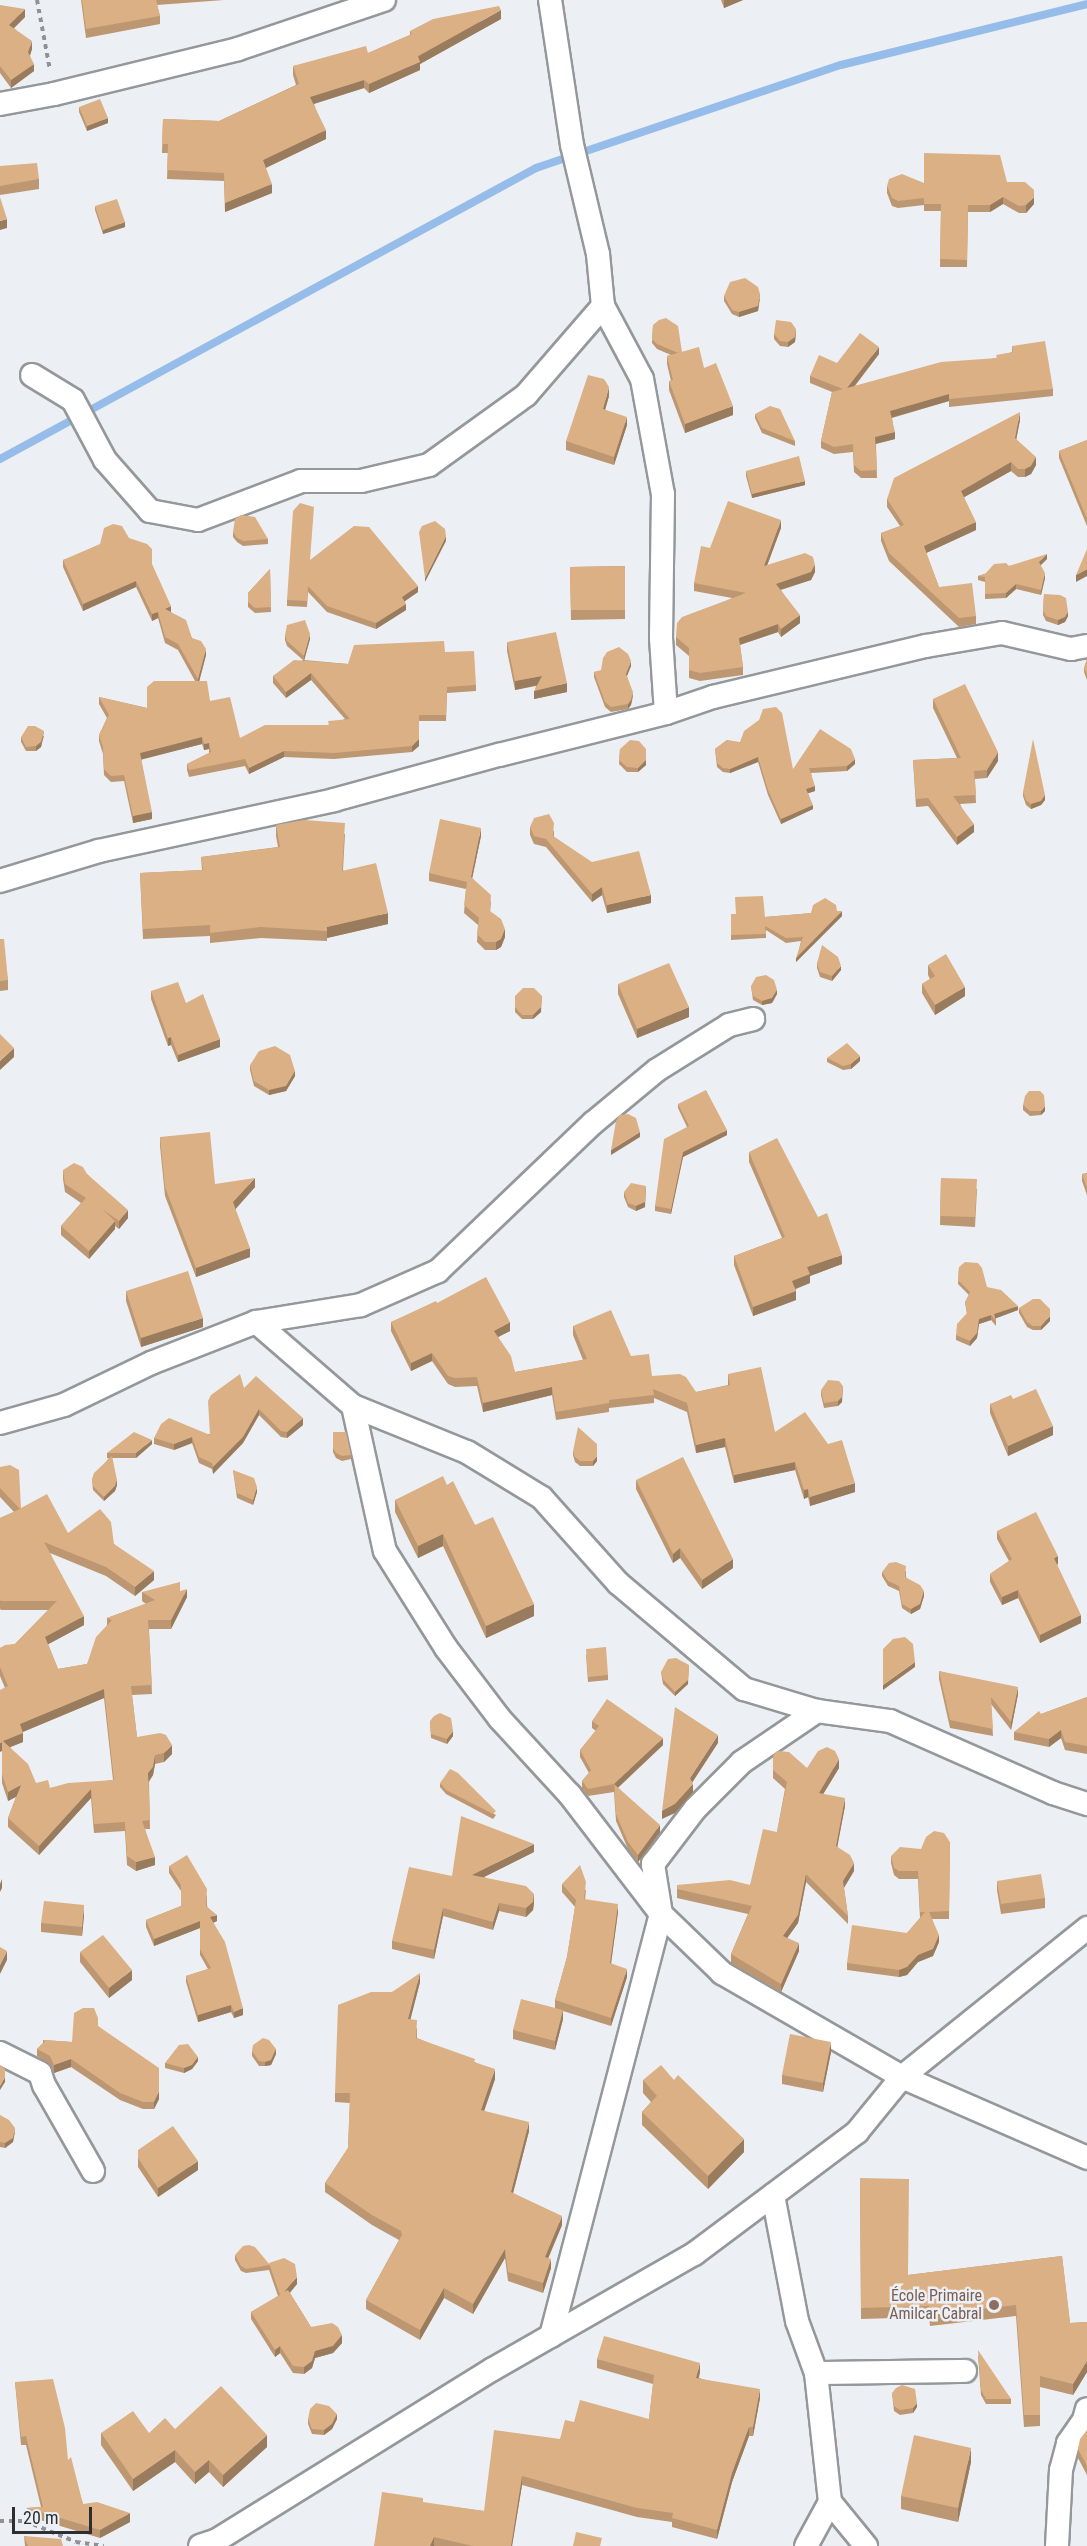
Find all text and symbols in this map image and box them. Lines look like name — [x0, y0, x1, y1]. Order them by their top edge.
place label: École Primaire Amilcar Cabral — [889, 2286, 982, 2324]
marker: École Primaire Amilcar Cabral — [987, 2298, 1001, 2312]
scale bar — [15, 2495, 94, 2533]
text: 20 m — [23, 2507, 58, 2528]

